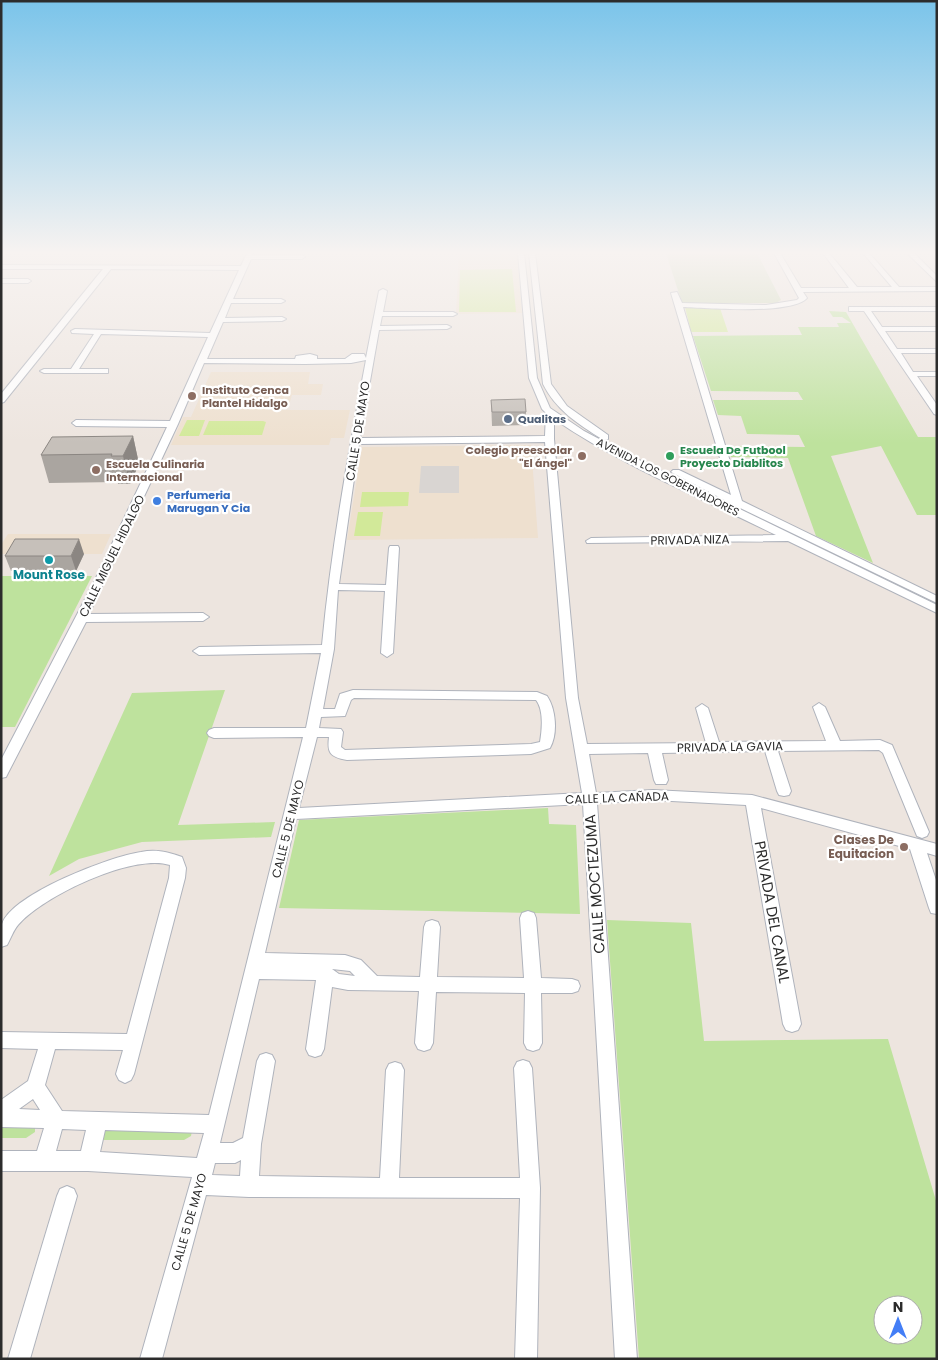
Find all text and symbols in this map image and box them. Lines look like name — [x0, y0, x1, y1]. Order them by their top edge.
street label: CALLE 5 DE MAYO — [341, 380, 374, 482]
place label: Instituto Cenca Plantel Hidalgo — [202, 382, 289, 411]
marker: Instituto Cenca Plantel Hidalgo — [186, 390, 198, 402]
place label: Qualitas — [518, 411, 566, 427]
marker: Qualitas — [502, 413, 514, 425]
street label: AVENIDA LOS GOBERNADORES — [594, 434, 742, 520]
place label: Colegio preescolar "El ángel" — [466, 442, 572, 471]
place label: Escuela De Futbool Proyecto Diablitos — [680, 442, 786, 471]
marker: Colegio preescolar "El ángel" — [576, 450, 588, 462]
marker: Escuela De Futbool Proyecto Diablitos — [664, 450, 676, 462]
place label: Escuela Culinaria Internacional — [106, 456, 205, 485]
marker: Escuela Culinaria Internacional — [90, 464, 102, 476]
place label: Perfumeria Marugan Y Cia — [167, 487, 250, 516]
street label: CALLE MIGUEL HIDALGO — [75, 492, 149, 620]
marker: Perfumeria Marugan Y Cia — [151, 495, 163, 507]
street label: PRIVADA NIZA — [650, 530, 730, 549]
marker: Mount Rose — [43, 554, 55, 566]
place label: Mount Rose — [13, 566, 86, 583]
street label: PRIVADA LA GAVIA — [677, 737, 783, 756]
street label: CALLE 5 DE MAYO — [267, 778, 308, 880]
street label: CALLE LA CAÑADA — [565, 787, 669, 808]
street label: CALLE MOCTEZUMA — [579, 814, 610, 954]
place label: Clases De Equitacion — [828, 831, 895, 862]
street label: PRIVADA DEL CANAL — [750, 839, 795, 985]
marker: Clases De Equitacion — [898, 841, 910, 853]
street label: CALLE 5 DE MAYO — [166, 1171, 211, 1273]
north arrow — [873, 1295, 923, 1345]
text: N — [893, 1297, 903, 1317]

